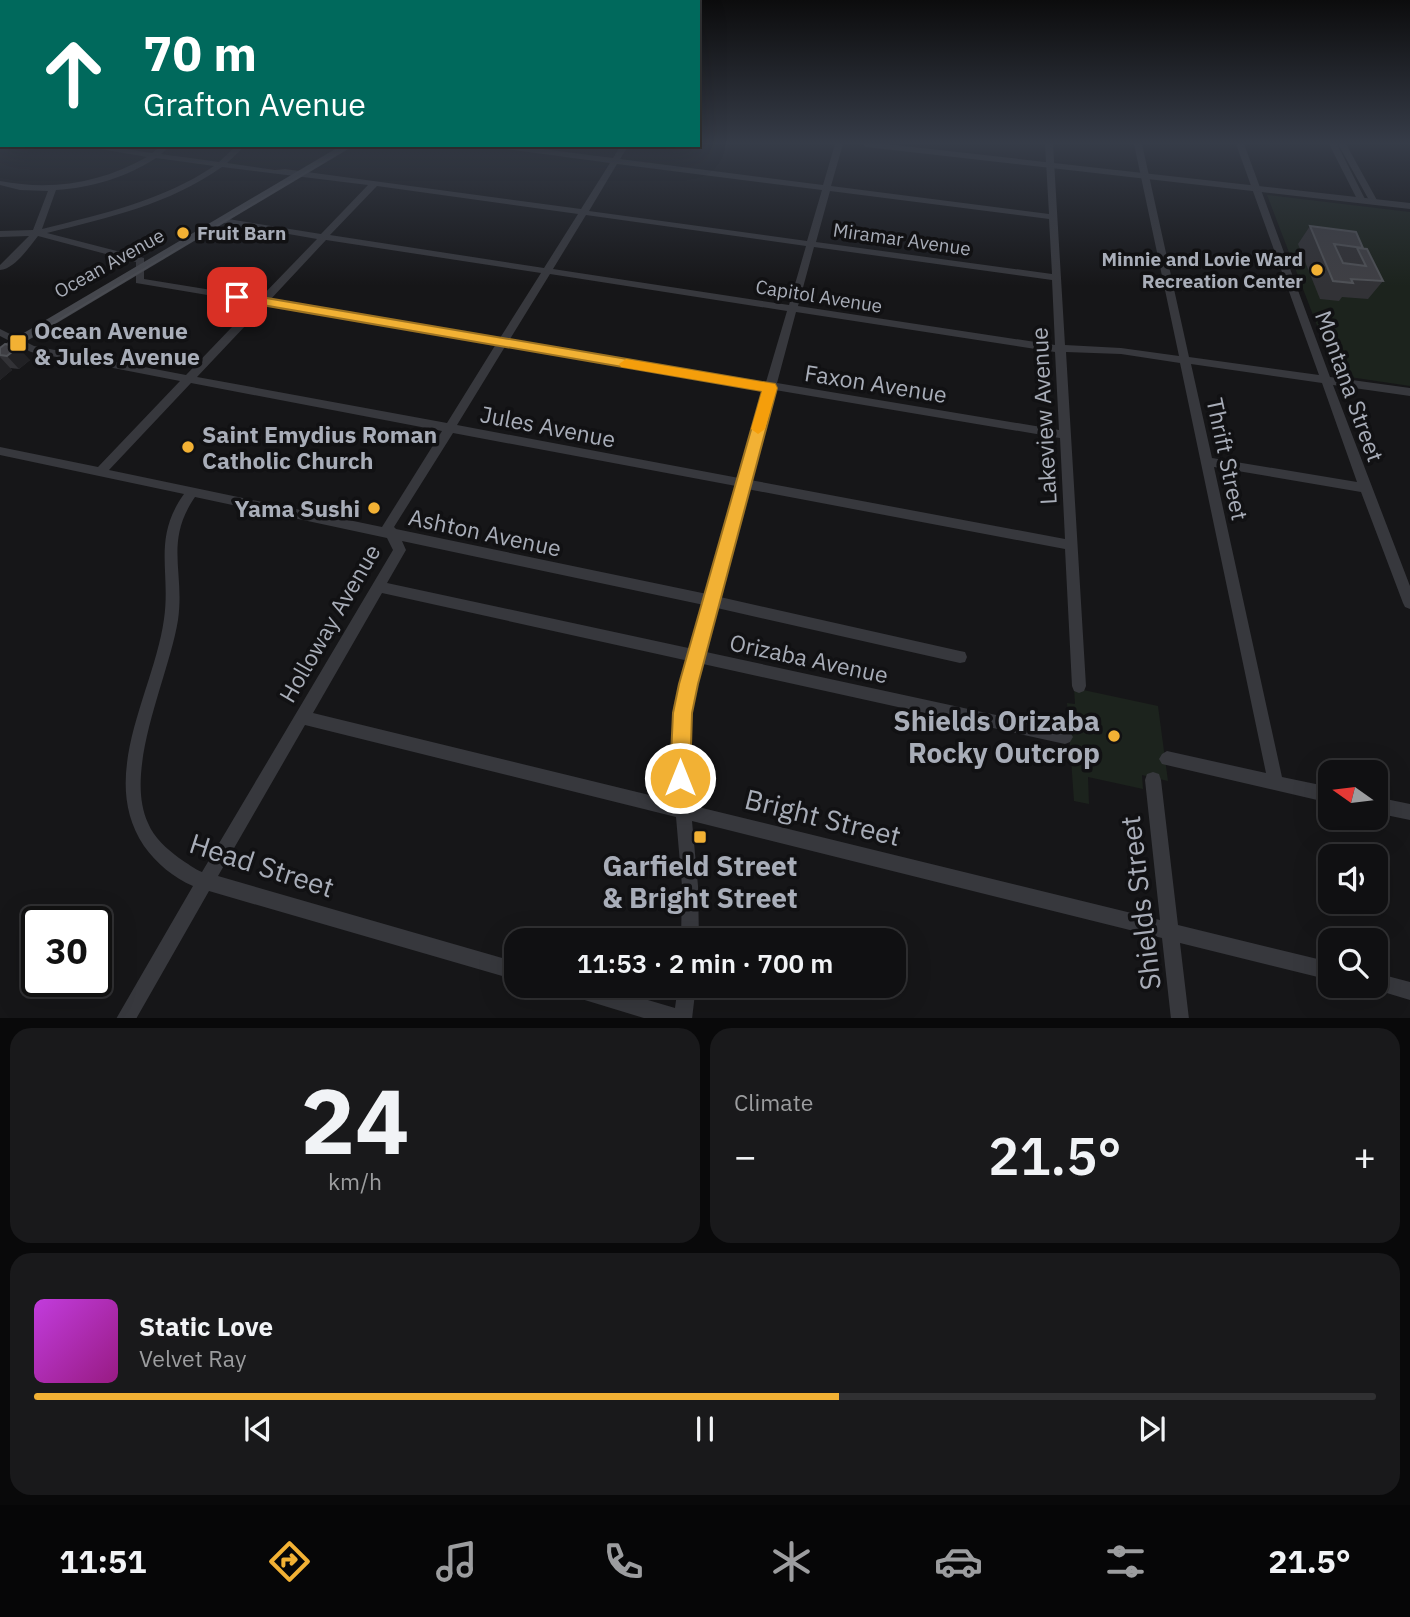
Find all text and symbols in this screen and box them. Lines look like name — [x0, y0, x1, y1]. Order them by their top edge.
text: 70 m — [143, 21, 257, 84]
icon: ahead — [28, 28, 119, 119]
text: Grafton Avenue — [143, 83, 366, 125]
street label: Miramar Avenue — [832, 217, 972, 261]
place label: Fruit Barn — [197, 221, 286, 245]
street label: Ocean Avenue — [50, 223, 168, 303]
marker: Fruit Barn — [175, 225, 191, 241]
place label: Minnie and Lovie Ward Recreation Center — [1101, 247, 1303, 293]
marker: Minnie and Lovie Ward Recreation Center — [1309, 262, 1325, 278]
pin — [207, 267, 267, 327]
street label: Capitol Avenue — [754, 274, 884, 318]
icon: arrive — [218, 278, 256, 316]
street label: Montana Street — [1309, 306, 1391, 466]
place label: Ocean Avenue & Jules Avenue — [34, 315, 200, 371]
street label: Lakeview Avenue — [1023, 327, 1063, 505]
marker: Ocean Avenue & Jules Avenue — [8, 333, 28, 353]
street label: Faxon Avenue — [803, 357, 949, 409]
street label: Thrift Street — [1200, 395, 1256, 523]
street label: Jules Avenue — [478, 398, 618, 454]
place label: Saint Emydius Roman Catholic Church — [202, 419, 437, 475]
marker: Saint Emydius Roman Catholic Church — [180, 439, 196, 455]
place label: Yama Sushi — [234, 493, 360, 523]
marker: Yama Sushi — [366, 500, 382, 516]
street label: Ashton Avenue — [406, 501, 564, 563]
street label: Holloway Avenue — [272, 539, 386, 707]
street label: Orizaba Avenue — [727, 627, 891, 689]
place label: Shields Orizaba Rocky Outcrop — [893, 702, 1100, 771]
marker: Shields Orizaba Rocky Outcrop — [1106, 728, 1122, 744]
position arrow — [643, 741, 717, 815]
north arrow — [1318, 760, 1388, 830]
map controls — [1318, 760, 1388, 998]
street label: Bright Street — [741, 780, 905, 854]
street label: Shields Street — [1111, 814, 1169, 992]
street label: Head Street — [185, 824, 339, 906]
marker: Garfield Street & Bright Street — [692, 829, 708, 845]
button: sound — [1318, 844, 1388, 914]
place label: Garfield Street & Bright Street — [602, 847, 798, 916]
speed limit sign: 30 — [21, 906, 112, 997]
button: search — [1318, 928, 1388, 998]
text: 11:53 · 2 min · 700 m — [577, 946, 833, 980]
text: 24 — [300, 1061, 410, 1179]
text: Climate — [734, 1087, 813, 1117]
text: 21.5° — [988, 1122, 1122, 1189]
text: − — [734, 1131, 757, 1180]
text: + — [1353, 1131, 1376, 1180]
text: km/h — [328, 1166, 382, 1196]
text: Static Love — [139, 1309, 273, 1343]
text: Velvet Ray — [139, 1343, 246, 1373]
icon: previous — [239, 1410, 277, 1448]
icon: pause — [686, 1410, 724, 1448]
icon: next — [1133, 1410, 1171, 1448]
icon: directions — [265, 1537, 314, 1586]
icon: music — [432, 1537, 481, 1586]
icon: phone — [599, 1537, 648, 1586]
icon: climate — [767, 1537, 816, 1586]
icon: car — [934, 1537, 983, 1586]
icon: filters — [1101, 1537, 1150, 1586]
text: 11:51 — [59, 1540, 147, 1582]
text: 21.5° — [1268, 1540, 1351, 1582]

